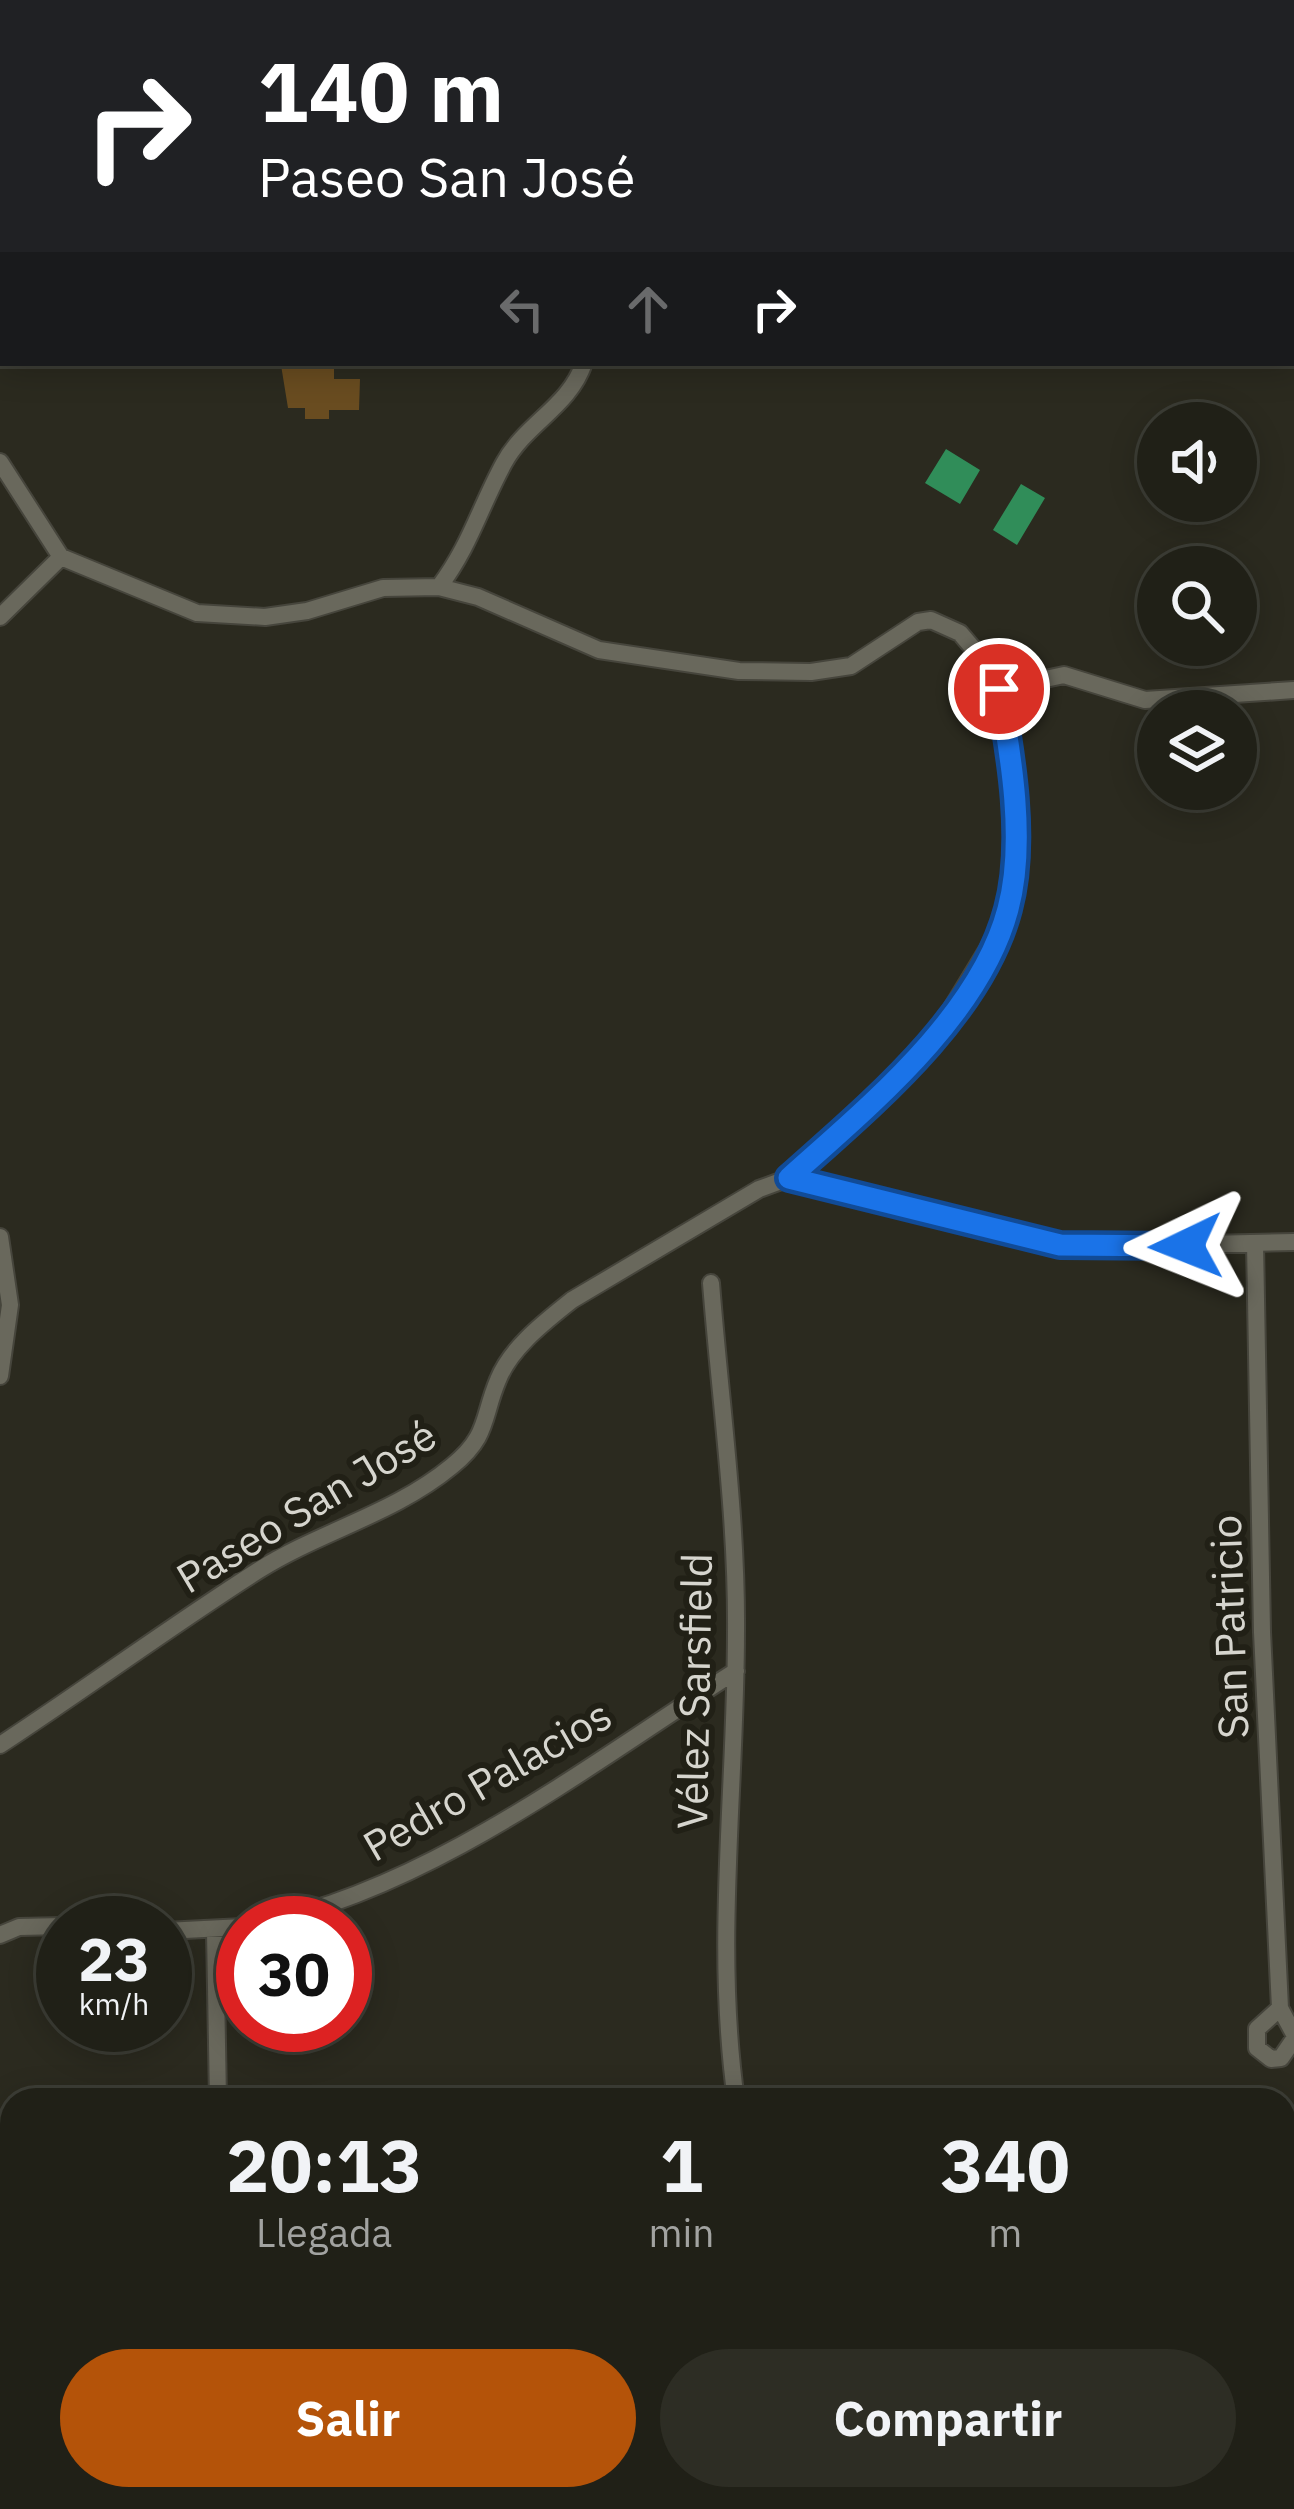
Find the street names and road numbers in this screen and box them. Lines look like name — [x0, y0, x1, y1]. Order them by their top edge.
street label: Paseo San José — [166, 1407, 446, 1605]
street label: San Patricio — [1198, 1514, 1260, 1740]
street label: Vélez Sarsfield — [664, 1552, 724, 1830]
street label: Pedro Palacios — [353, 1687, 621, 1873]

